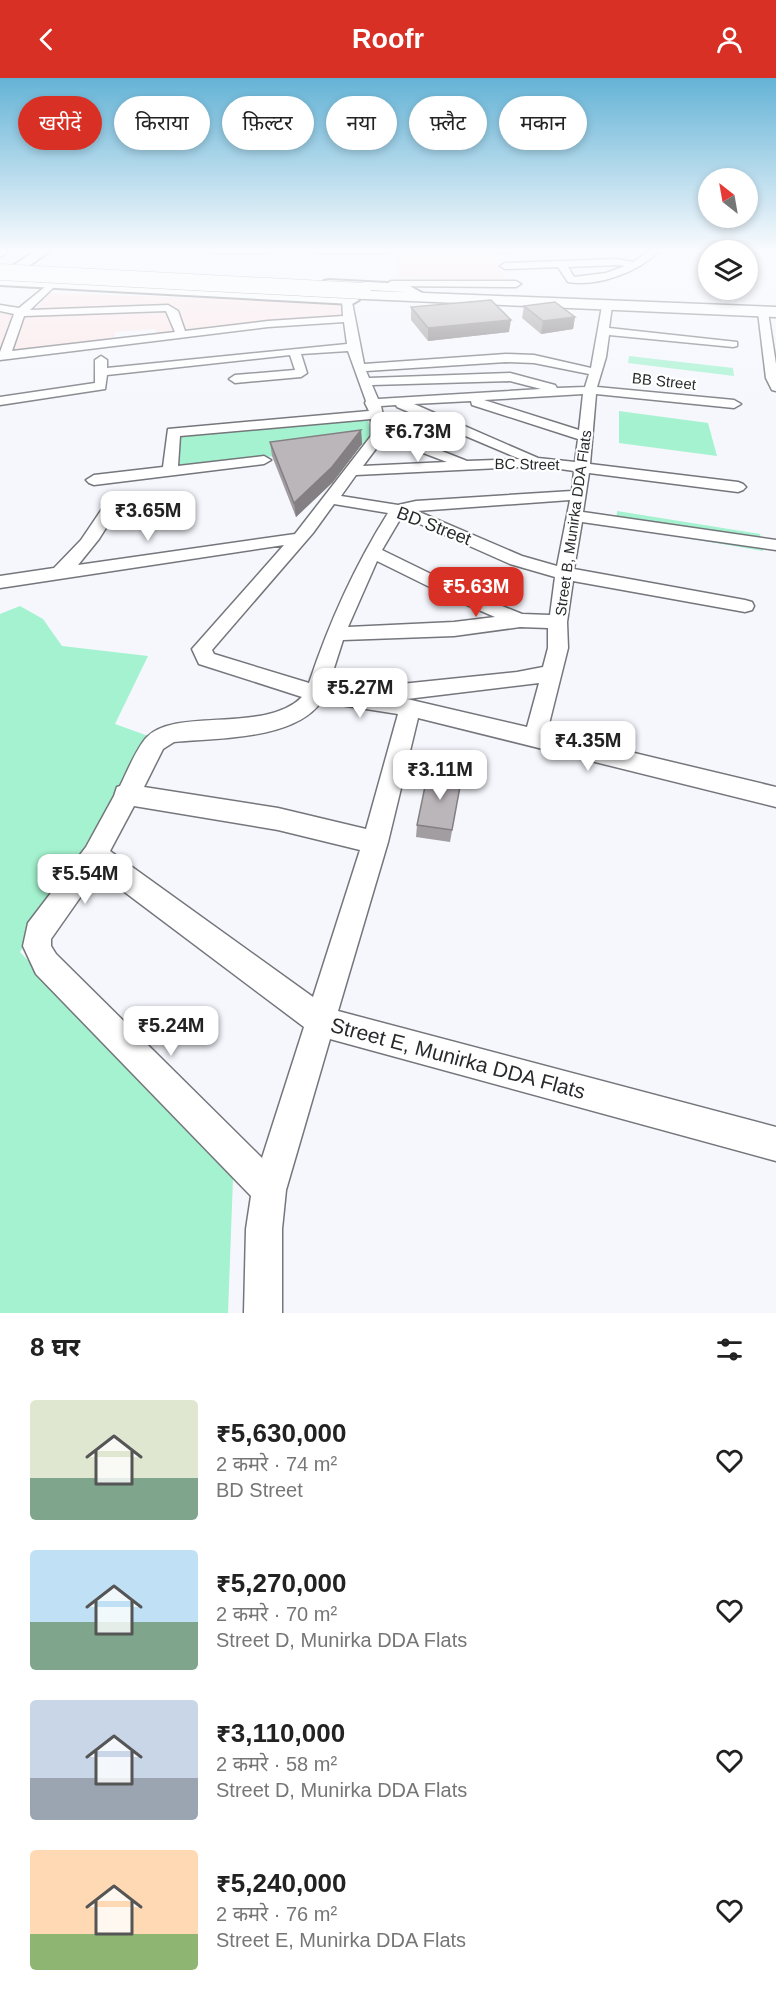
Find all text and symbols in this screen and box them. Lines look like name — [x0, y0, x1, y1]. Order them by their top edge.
icon: back — [30, 23, 63, 56]
icon: person — [713, 23, 746, 56]
text: Roofr — [352, 24, 424, 54]
chip: खरीदें — [18, 96, 102, 150]
chip: किराया — [114, 96, 210, 150]
chip: फ़िल्टर — [222, 96, 314, 150]
chip: नया — [326, 96, 397, 150]
chip: फ़्लैट — [409, 96, 487, 150]
chip: मकान — [499, 96, 587, 150]
north arrow — [698, 168, 758, 228]
map controls — [698, 168, 758, 300]
button: layers — [698, 240, 758, 300]
street label: BB Street — [631, 369, 698, 393]
pin: ₹6.73M — [369, 412, 467, 463]
text: ₹6.73M — [384, 420, 452, 442]
street label: Street B, Munirka DDA Flats — [552, 429, 594, 617]
street label: BC Street — [494, 455, 560, 473]
pin: ₹3.65M — [99, 491, 197, 542]
text: ₹3.65M — [114, 499, 182, 521]
street label: BD Street — [394, 503, 474, 549]
pin: ₹5.63M — [427, 567, 525, 618]
text: ₹5.63M — [442, 575, 510, 597]
pin: ₹5.27M — [311, 668, 409, 719]
text: ₹5.27M — [326, 676, 394, 698]
pin: ₹4.35M — [539, 721, 637, 772]
text: ₹4.35M — [554, 729, 622, 751]
pin: ₹3.11M — [391, 750, 489, 801]
text: ₹3.11M — [407, 758, 473, 780]
pin: ₹5.54M — [36, 854, 134, 905]
text: ₹5.54M — [51, 862, 119, 884]
pin: ₹5.24M — [122, 1006, 220, 1057]
street label: Street E, Munirka DDA Flats — [328, 1013, 588, 1103]
text: ₹5.24M — [137, 1014, 205, 1036]
text: 8 घर — [30, 1332, 80, 1362]
icon: filters — [713, 1333, 746, 1366]
text: ₹5,630,000 — [216, 1418, 347, 1448]
icon: home — [78, 1424, 150, 1496]
icon: heart — [713, 1444, 746, 1477]
text: 2 कमरे · 74 m² — [216, 1453, 337, 1475]
text: BD Street — [216, 1479, 303, 1501]
text: ₹5,270,000 — [216, 1568, 347, 1598]
icon: home — [78, 1574, 150, 1646]
icon: heart — [713, 1594, 746, 1627]
text: 2 कमरे · 70 m² — [216, 1603, 337, 1625]
text: Street D, Munirka DDA Flats — [216, 1629, 467, 1651]
text: ₹3,110,000 — [216, 1718, 345, 1748]
icon: home — [78, 1724, 150, 1796]
icon: heart — [713, 1744, 746, 1777]
text: 2 कमरे · 58 m² — [216, 1753, 337, 1775]
text: Street D, Munirka DDA Flats — [216, 1779, 467, 1801]
text: ₹5,240,000 — [216, 1868, 347, 1898]
icon: home — [78, 1874, 150, 1946]
icon: heart — [713, 1894, 746, 1927]
text: 2 कमरे · 76 m² — [216, 1903, 337, 1925]
text: Street E, Munirka DDA Flats — [216, 1929, 466, 1951]

